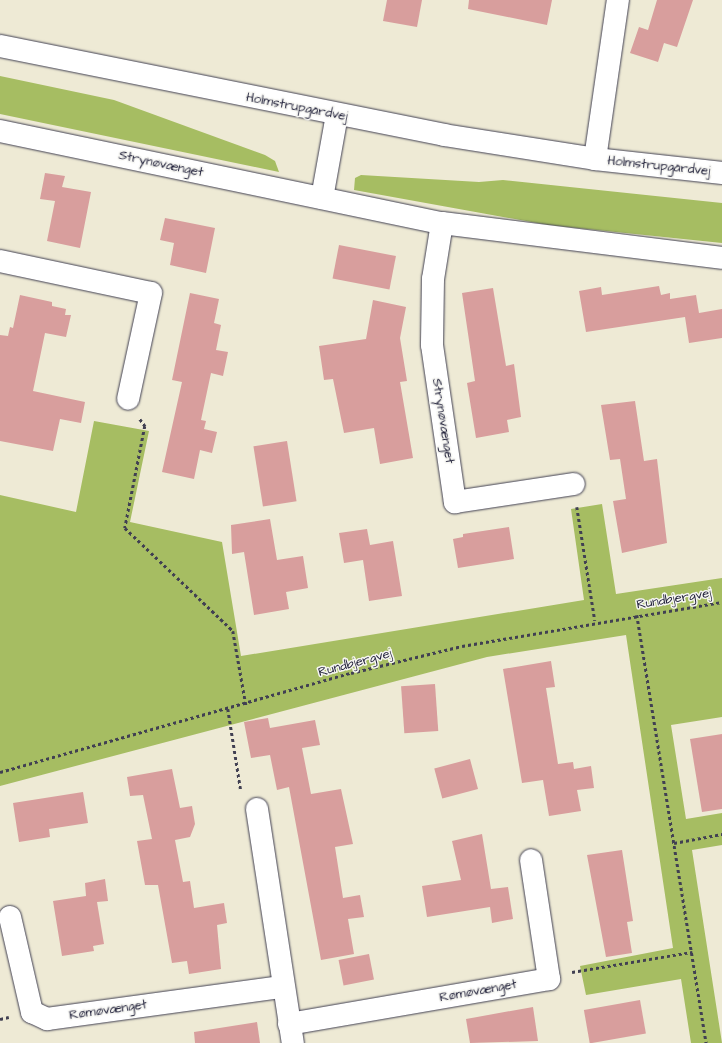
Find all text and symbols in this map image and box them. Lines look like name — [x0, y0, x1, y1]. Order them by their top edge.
street label: Holmstrupgårdvej — [245, 89, 349, 125]
street label: Strynøvænget — [117, 147, 205, 181]
street label: Holmstrupgårdvej — [607, 153, 711, 179]
street label: Strynøvænget — [429, 377, 457, 465]
street label: Rundbjergvej — [635, 585, 713, 613]
street label: Rundbjergvej — [316, 646, 394, 680]
street label: Rømøvænget — [438, 977, 518, 1005]
street label: Rømøvænget — [68, 997, 148, 1023]

